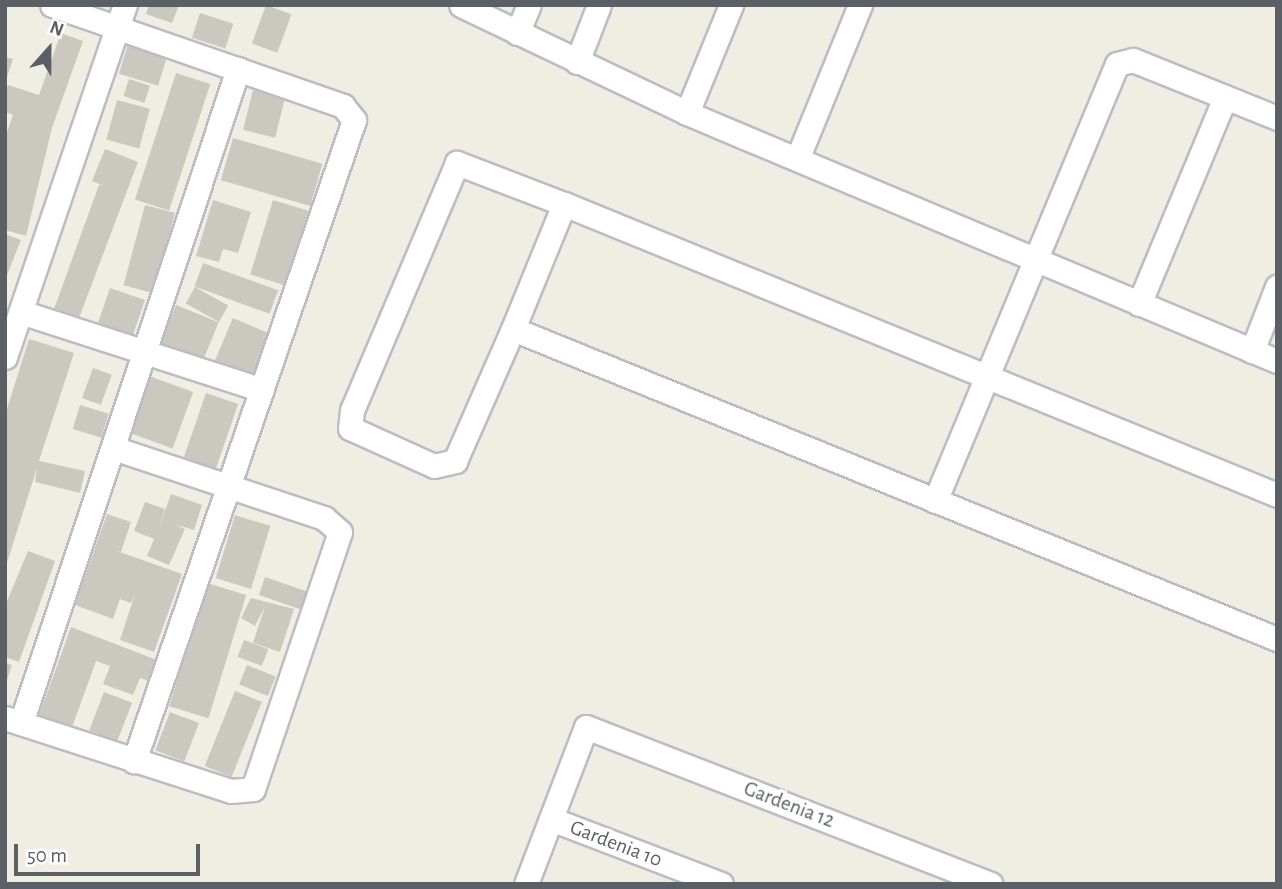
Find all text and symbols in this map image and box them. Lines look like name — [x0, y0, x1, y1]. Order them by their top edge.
north arrow — [14, 14, 84, 84]
text: N — [47, 18, 66, 40]
street label: Gardenia 12 — [740, 776, 838, 834]
street label: Gardenia 10 — [566, 815, 666, 873]
scale bar — [18, 830, 203, 874]
text: 50 m — [27, 845, 67, 866]

